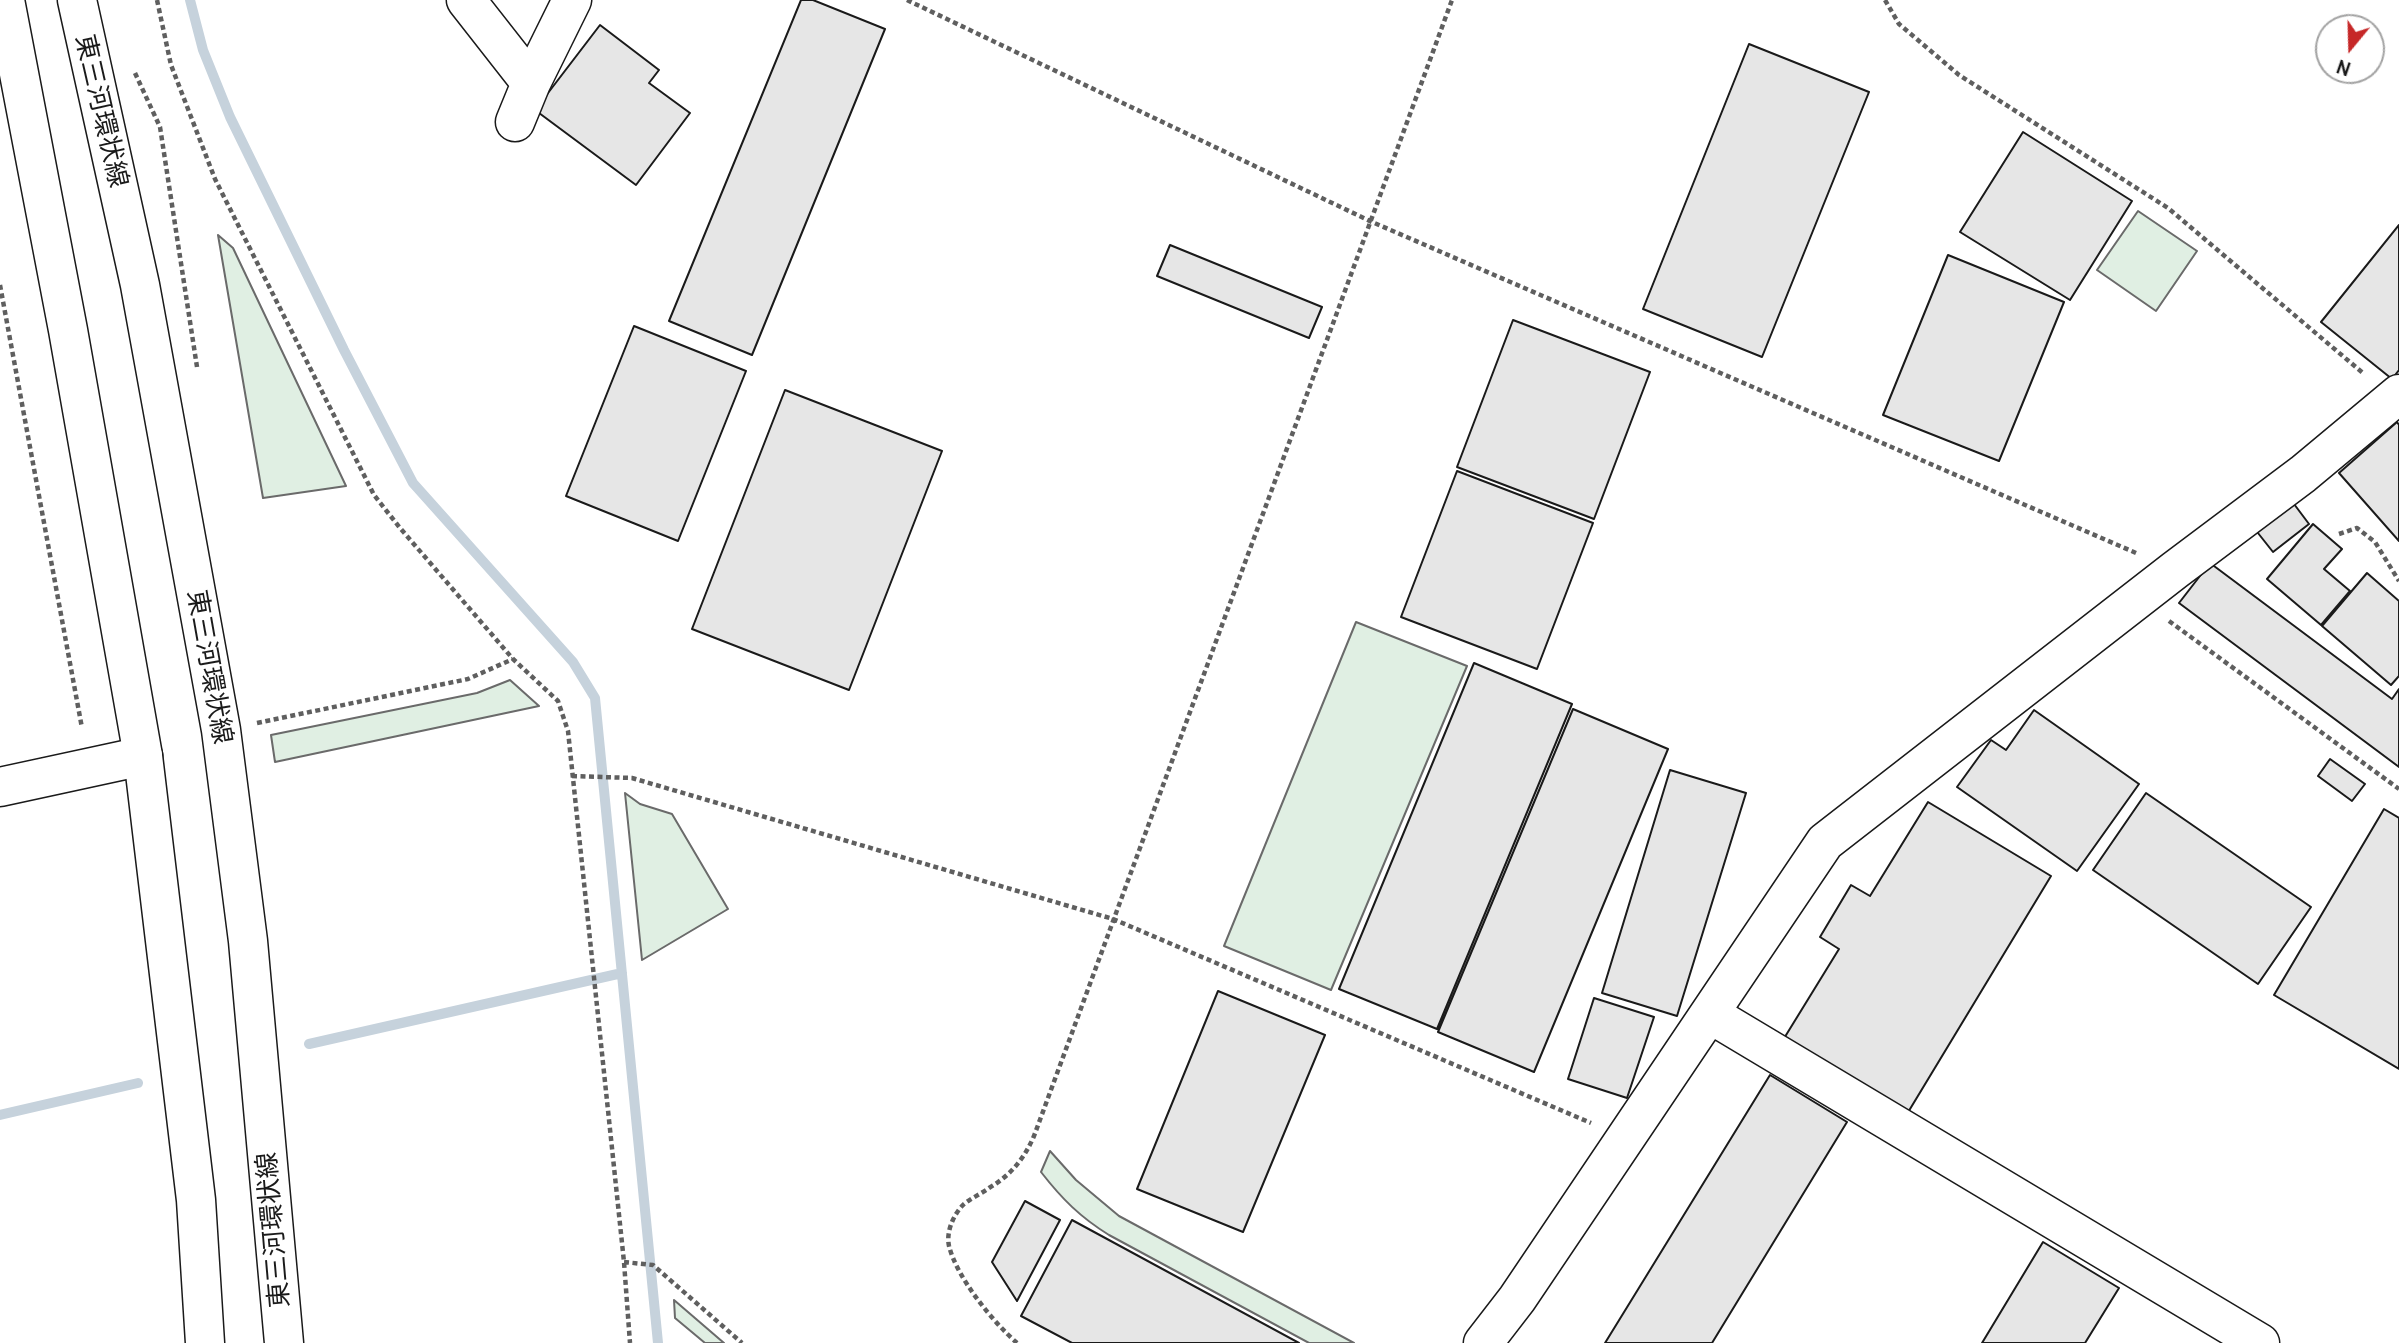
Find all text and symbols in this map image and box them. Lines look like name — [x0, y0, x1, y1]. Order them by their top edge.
north arrow — [2315, 14, 2385, 84]
street label: 東三河環状線 — [68, 31, 134, 191]
text: N — [2334, 54, 2354, 80]
street label: 東三河環状線 — [180, 587, 238, 747]
street label: 東三河環状線 — [252, 1151, 296, 1309]

